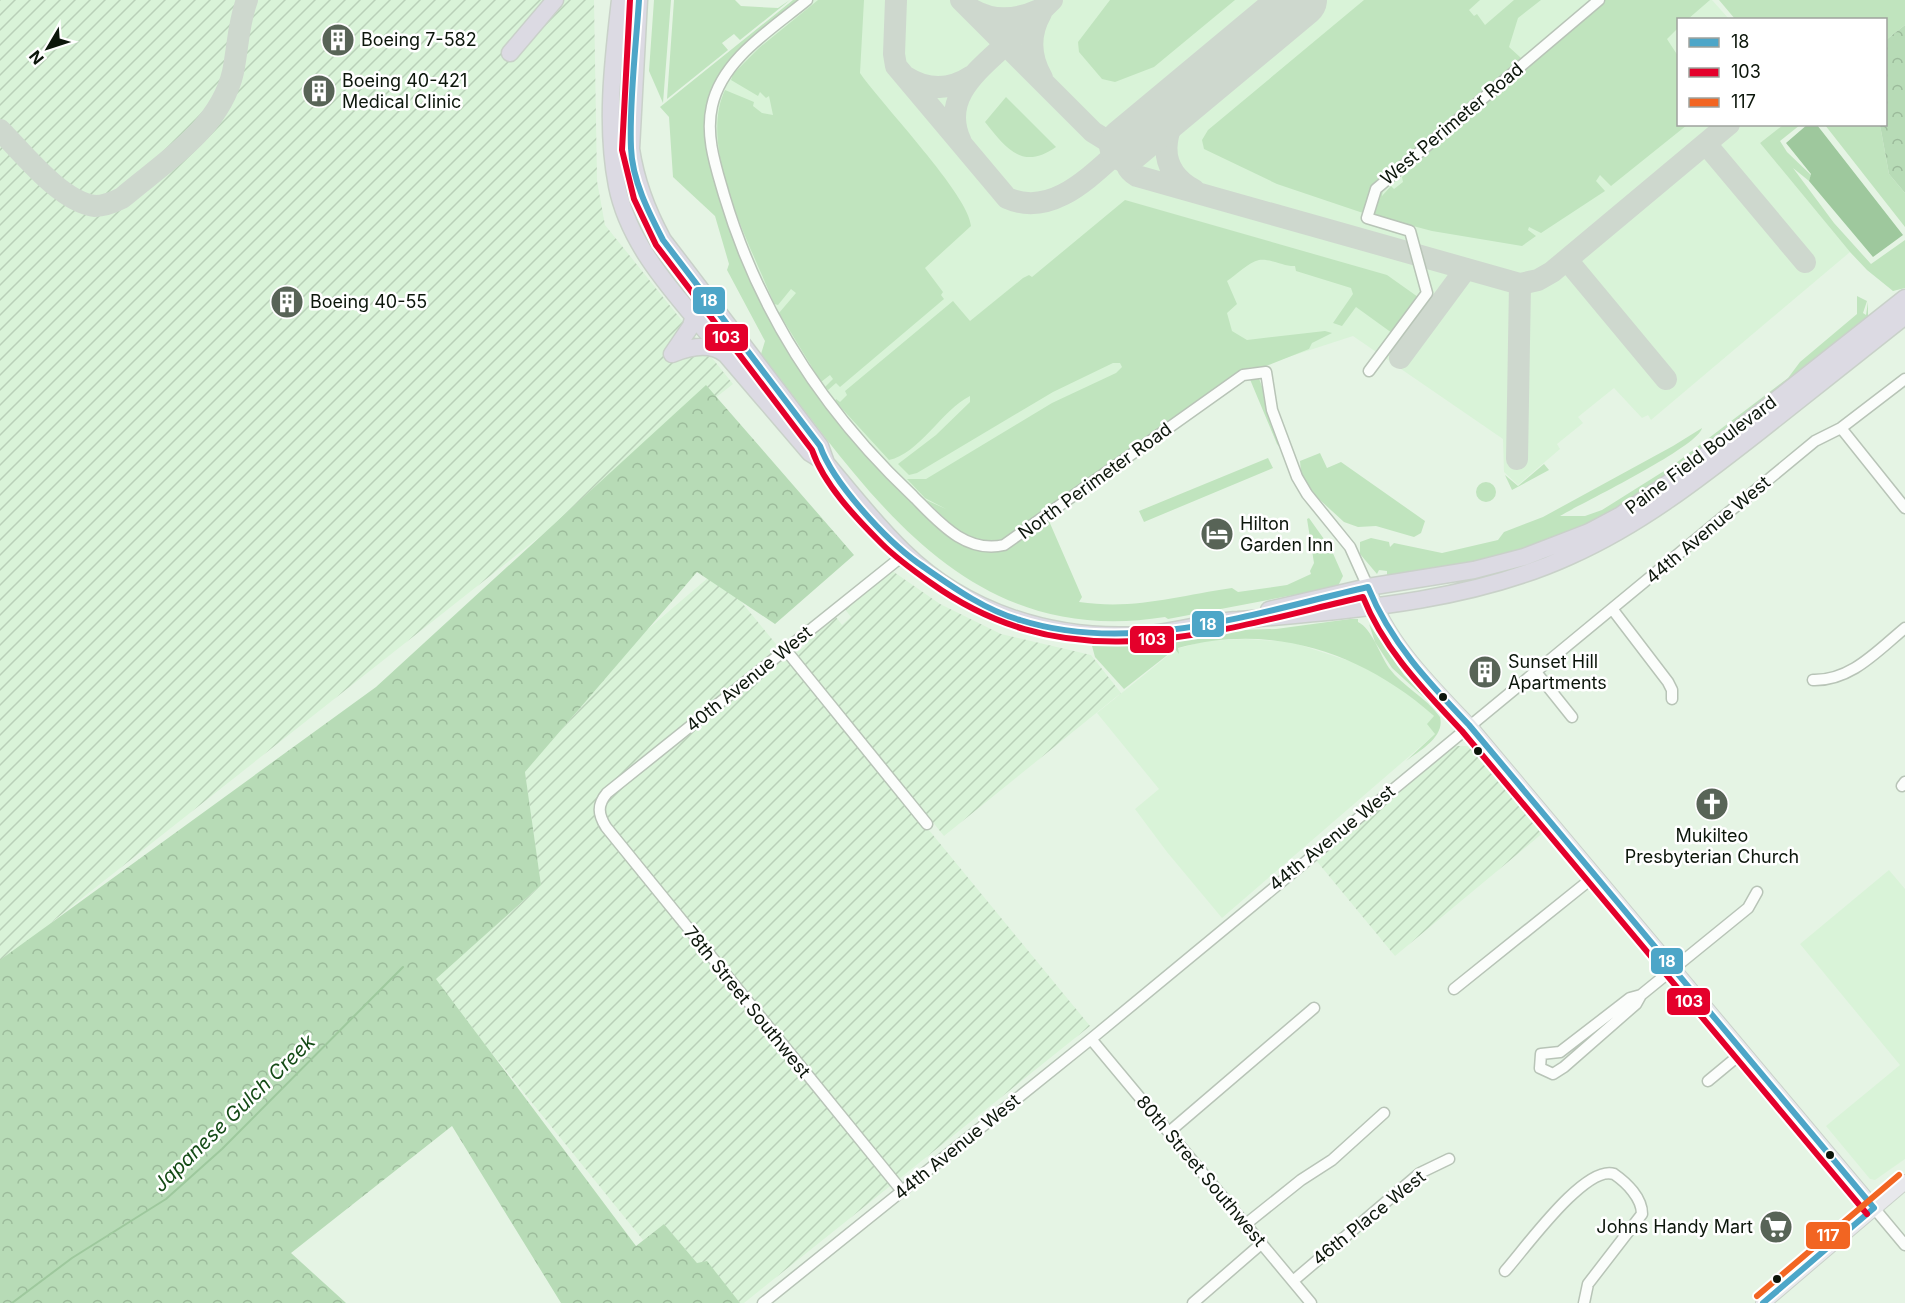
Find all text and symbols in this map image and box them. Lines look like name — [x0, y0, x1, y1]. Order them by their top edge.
north arrow — [18, 18, 78, 78]
legend — [1677, 18, 1887, 126]
building icon: Boeing 7-582 — [320, 22, 356, 58]
place label: Boeing 7-582 — [361, 29, 477, 50]
text: 18 — [1731, 31, 1749, 52]
text: N — [25, 46, 48, 68]
street label: West Perimeter Road — [1376, 58, 1527, 189]
text: 103 — [1731, 61, 1761, 82]
place label: Boeing 40-421 Medical Clinic — [342, 70, 467, 112]
building icon: Boeing 40-421 Medical Clinic — [301, 73, 337, 109]
text: 117 — [1731, 91, 1756, 112]
building icon: Boeing 40-55 — [269, 284, 305, 320]
line badge: 18 — [692, 286, 726, 315]
text: 18 — [700, 290, 718, 310]
place label: Boeing 40-55 — [310, 291, 427, 312]
line badge: 103 — [704, 323, 749, 352]
text: 103 — [712, 327, 740, 347]
street label: Paine Field Boulevard — [1621, 391, 1780, 518]
street label: North Perimeter Road — [1014, 418, 1175, 543]
street label: 44th Avenue West — [1641, 471, 1774, 588]
place label: Hilton Garden Inn — [1240, 513, 1333, 555]
hotel icon: Hilton Garden Inn — [1199, 516, 1235, 552]
line badge: 18 — [1191, 610, 1225, 638]
text: 18 — [1199, 614, 1217, 634]
street label: 40th Avenue West — [682, 621, 816, 736]
line badge: 103 — [1129, 625, 1175, 654]
text: 103 — [1138, 629, 1166, 649]
place label: Sunset Hill Apartments — [1508, 651, 1607, 693]
building icon: Sunset Hill Apartments — [1467, 654, 1503, 690]
unlabelled marker — [1437, 691, 1449, 703]
unlabelled marker — [1472, 745, 1484, 757]
street label: 44th Avenue West — [1265, 780, 1399, 895]
church icon: Mukilteo Presbyterian Church — [1694, 786, 1730, 822]
place label: Mukilteo Presbyterian Church — [1625, 825, 1799, 867]
street label: 78th Street Southwest — [680, 922, 815, 1082]
line badge: 18 — [1650, 947, 1684, 975]
text: 18 — [1658, 951, 1676, 971]
line badge: 103 — [1666, 987, 1711, 1016]
text: 103 — [1675, 991, 1703, 1011]
water label: Japanese Gulch Creek — [148, 1029, 321, 1196]
street label: 44th Avenue West — [890, 1089, 1024, 1204]
street label: 80th Street Southwest — [1132, 1091, 1271, 1250]
unlabelled marker — [1824, 1149, 1836, 1161]
street label: 46th Place West — [1308, 1166, 1429, 1269]
supermarket icon: Johns Handy Mart — [1758, 1209, 1794, 1245]
place label: Johns Handy Mart — [1596, 1216, 1753, 1237]
line badge: 117 — [1805, 1221, 1851, 1250]
text: 117 — [1816, 1225, 1840, 1245]
unlabelled marker — [1771, 1273, 1783, 1285]

